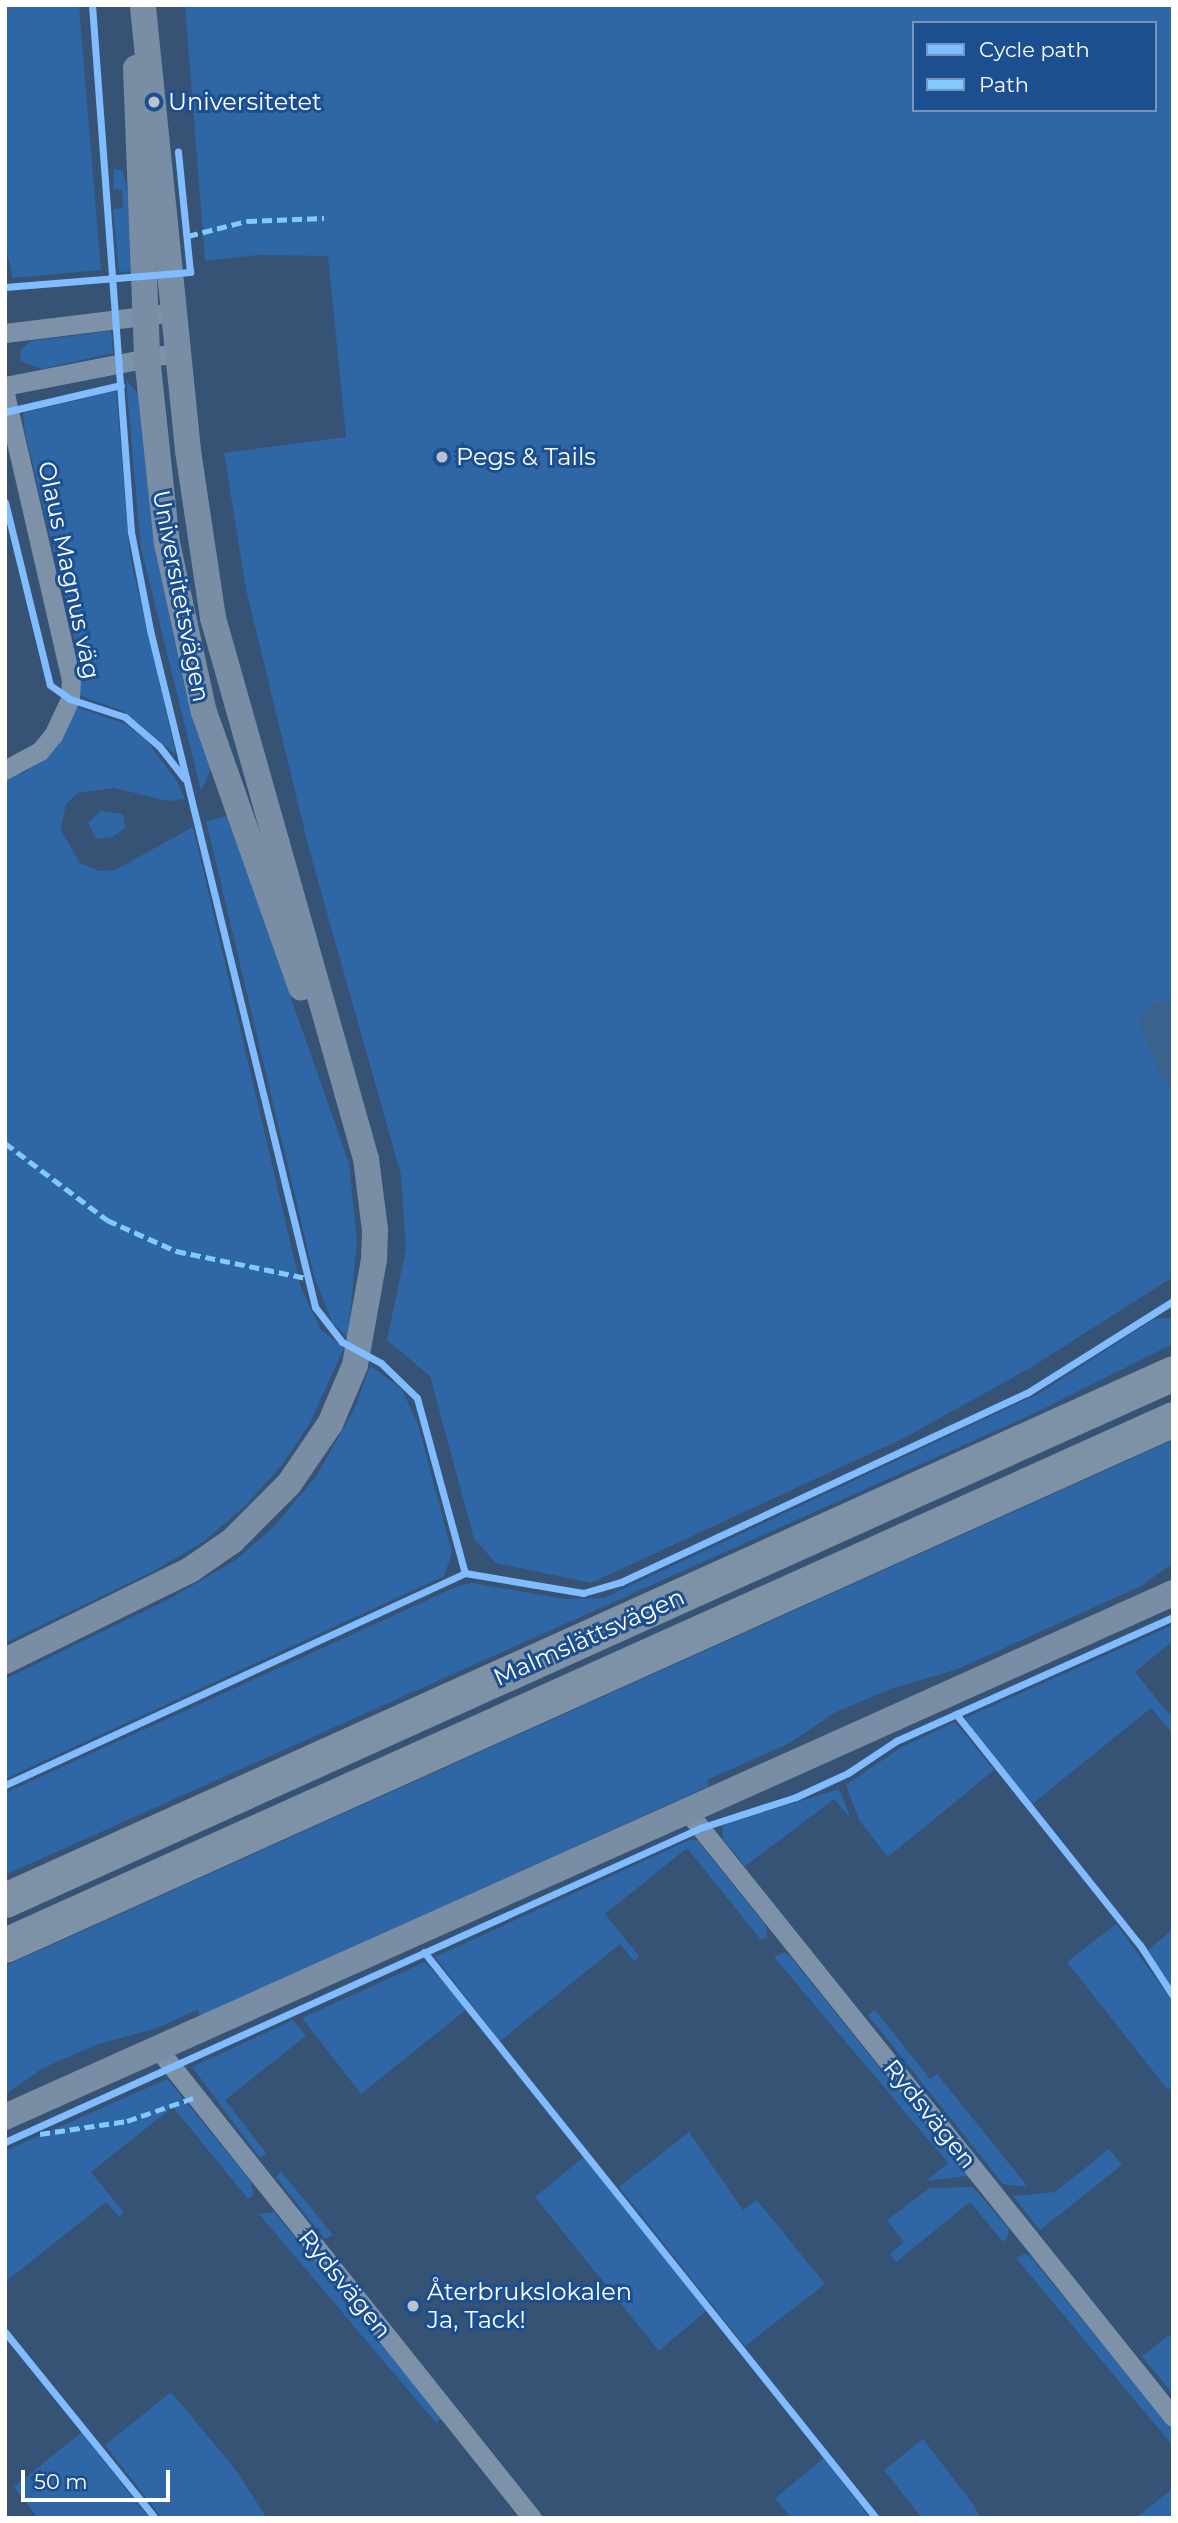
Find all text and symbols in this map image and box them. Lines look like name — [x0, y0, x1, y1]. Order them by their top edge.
legend — [912, 21, 1157, 112]
text: Cycle path — [979, 37, 1090, 62]
text: Path — [979, 72, 1029, 97]
place label: Universitetet — [168, 88, 322, 116]
marker: Universitetet — [146, 94, 162, 110]
place label: Pegs & Tails — [456, 443, 596, 471]
marker: Pegs & Tails — [434, 449, 450, 465]
street label: Olaus Magnus väg — [32, 458, 106, 682]
street label: Universitetsvägen — [146, 488, 216, 704]
street label: Malmslättsvägen — [489, 1582, 689, 1692]
street label: Rydsvägen — [877, 2054, 983, 2174]
street label: Rydsvägen — [292, 2224, 398, 2344]
place label: Återbrukslokalen Ja, Tack! — [427, 2278, 632, 2334]
marker: Återbrukslokalen Ja, Tack! — [405, 2298, 421, 2314]
scale bar — [24, 2456, 173, 2500]
text: 50 m — [34, 2469, 88, 2494]

